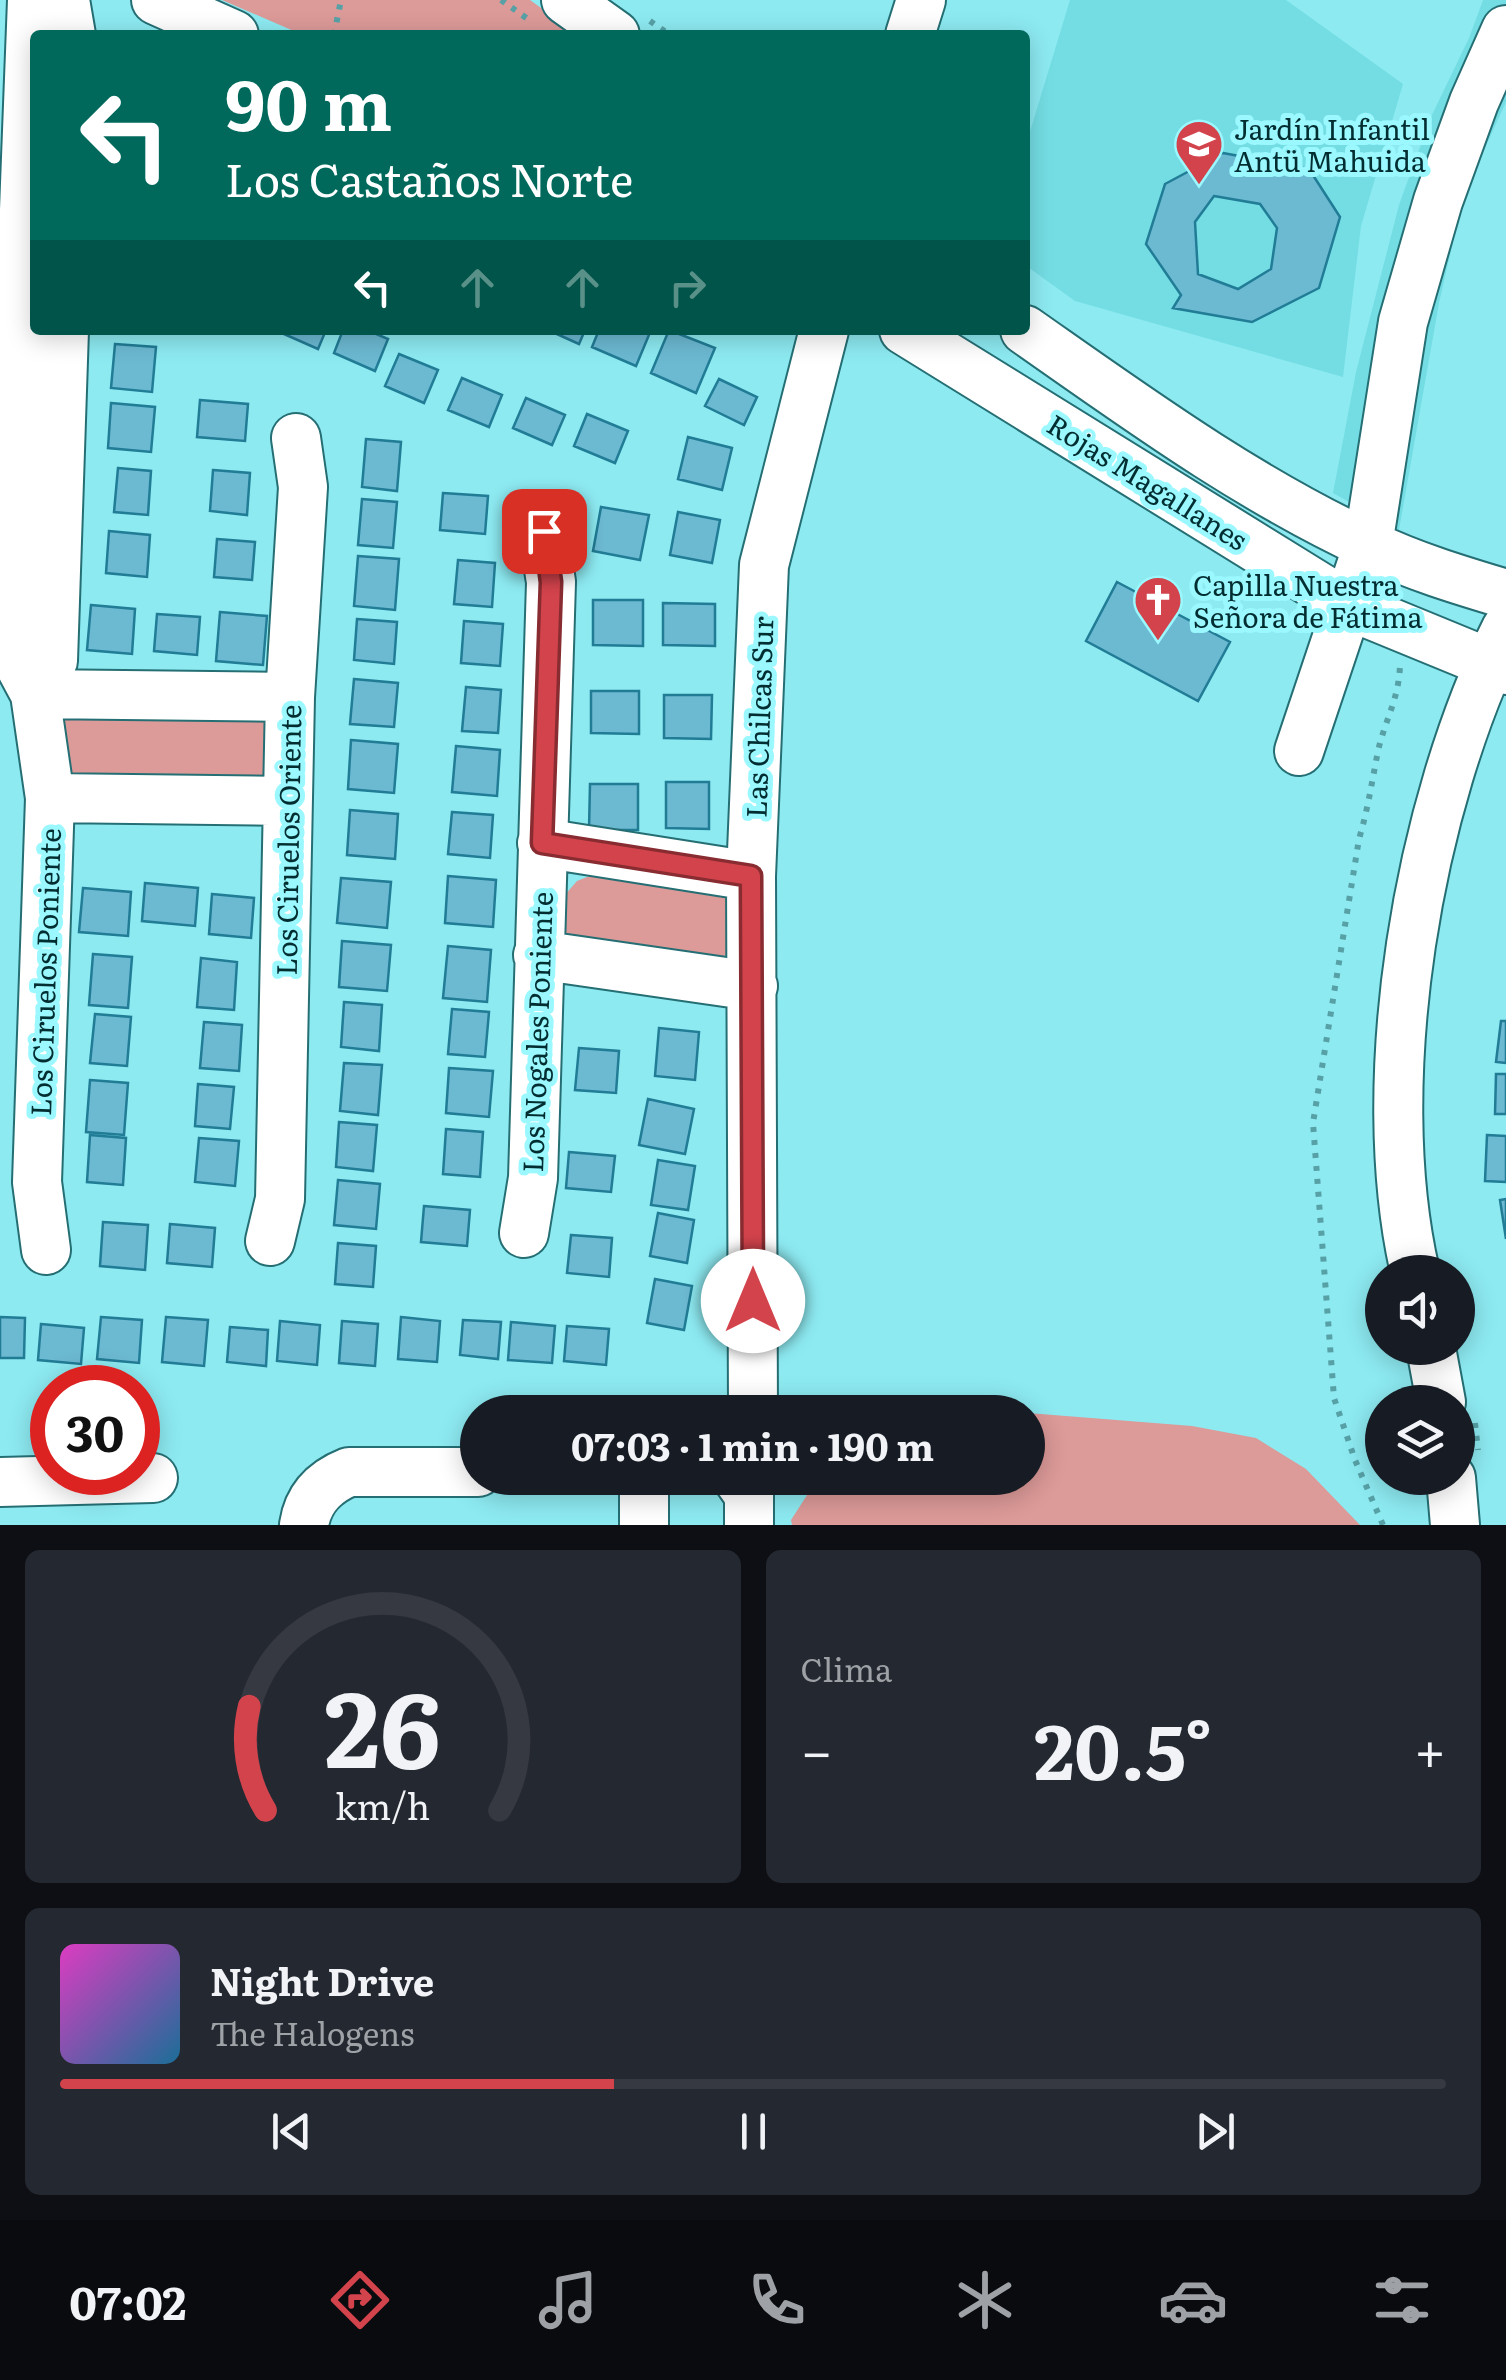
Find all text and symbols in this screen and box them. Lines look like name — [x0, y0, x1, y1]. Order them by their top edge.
text: 90 m — [225, 49, 392, 153]
icon: left — [60, 70, 190, 200]
place label: Jardín Infantil Antü Mahuida — [1234, 107, 1430, 181]
school or university icon: Jardín Infantil Antü Mahuida — [1173, 118, 1225, 186]
text: Los Castaños Norte — [225, 144, 633, 211]
icon: left — [345, 260, 400, 315]
icon: ahead — [450, 260, 505, 315]
icon: ahead — [555, 260, 610, 315]
icon: right — [660, 260, 715, 315]
street label: Rojas Magallanes — [1040, 403, 1256, 559]
pin — [502, 489, 587, 574]
icon: arrive — [517, 504, 572, 559]
place label: Capilla Nuestra Señora de Fátima — [1193, 563, 1423, 637]
church icon: Capilla Nuestra Señora de Fátima — [1132, 574, 1184, 642]
street label: Las Chilcas Sur — [733, 615, 783, 819]
street label: Los Ciruelos Oriente — [264, 704, 310, 976]
street label: Los Ciruelos Poniente — [18, 827, 70, 1117]
street label: Los Nogales Poniente — [510, 891, 562, 1173]
position arrow — [701, 1249, 805, 1353]
map controls — [1365, 1255, 1475, 1495]
button: sound — [1365, 1255, 1475, 1365]
speed limit sign: 30 — [30, 1365, 160, 1495]
button: layers — [1365, 1385, 1475, 1495]
text: 07:03 · 1 min · 190 m — [571, 1416, 934, 1473]
text: Clima — [801, 1644, 892, 1692]
text: 26 — [324, 1646, 441, 1800]
text: 20.5° — [1034, 1692, 1212, 1803]
text: − — [801, 1707, 833, 1789]
text: + — [1414, 1707, 1446, 1789]
text: km/h — [335, 1778, 430, 1831]
text: Night Drive — [210, 1951, 434, 2008]
text: The Halogens — [210, 2008, 414, 2056]
icon: previous — [264, 2104, 319, 2159]
icon: pause — [726, 2104, 781, 2159]
icon: next — [1188, 2104, 1243, 2159]
icon: directions — [325, 2265, 395, 2335]
icon: music — [533, 2265, 603, 2335]
icon: phone — [742, 2265, 812, 2335]
icon: climate — [950, 2265, 1020, 2335]
icon: car — [1158, 2265, 1228, 2335]
icon: filters — [1367, 2265, 1437, 2335]
text: 07:02 — [69, 2267, 186, 2334]

